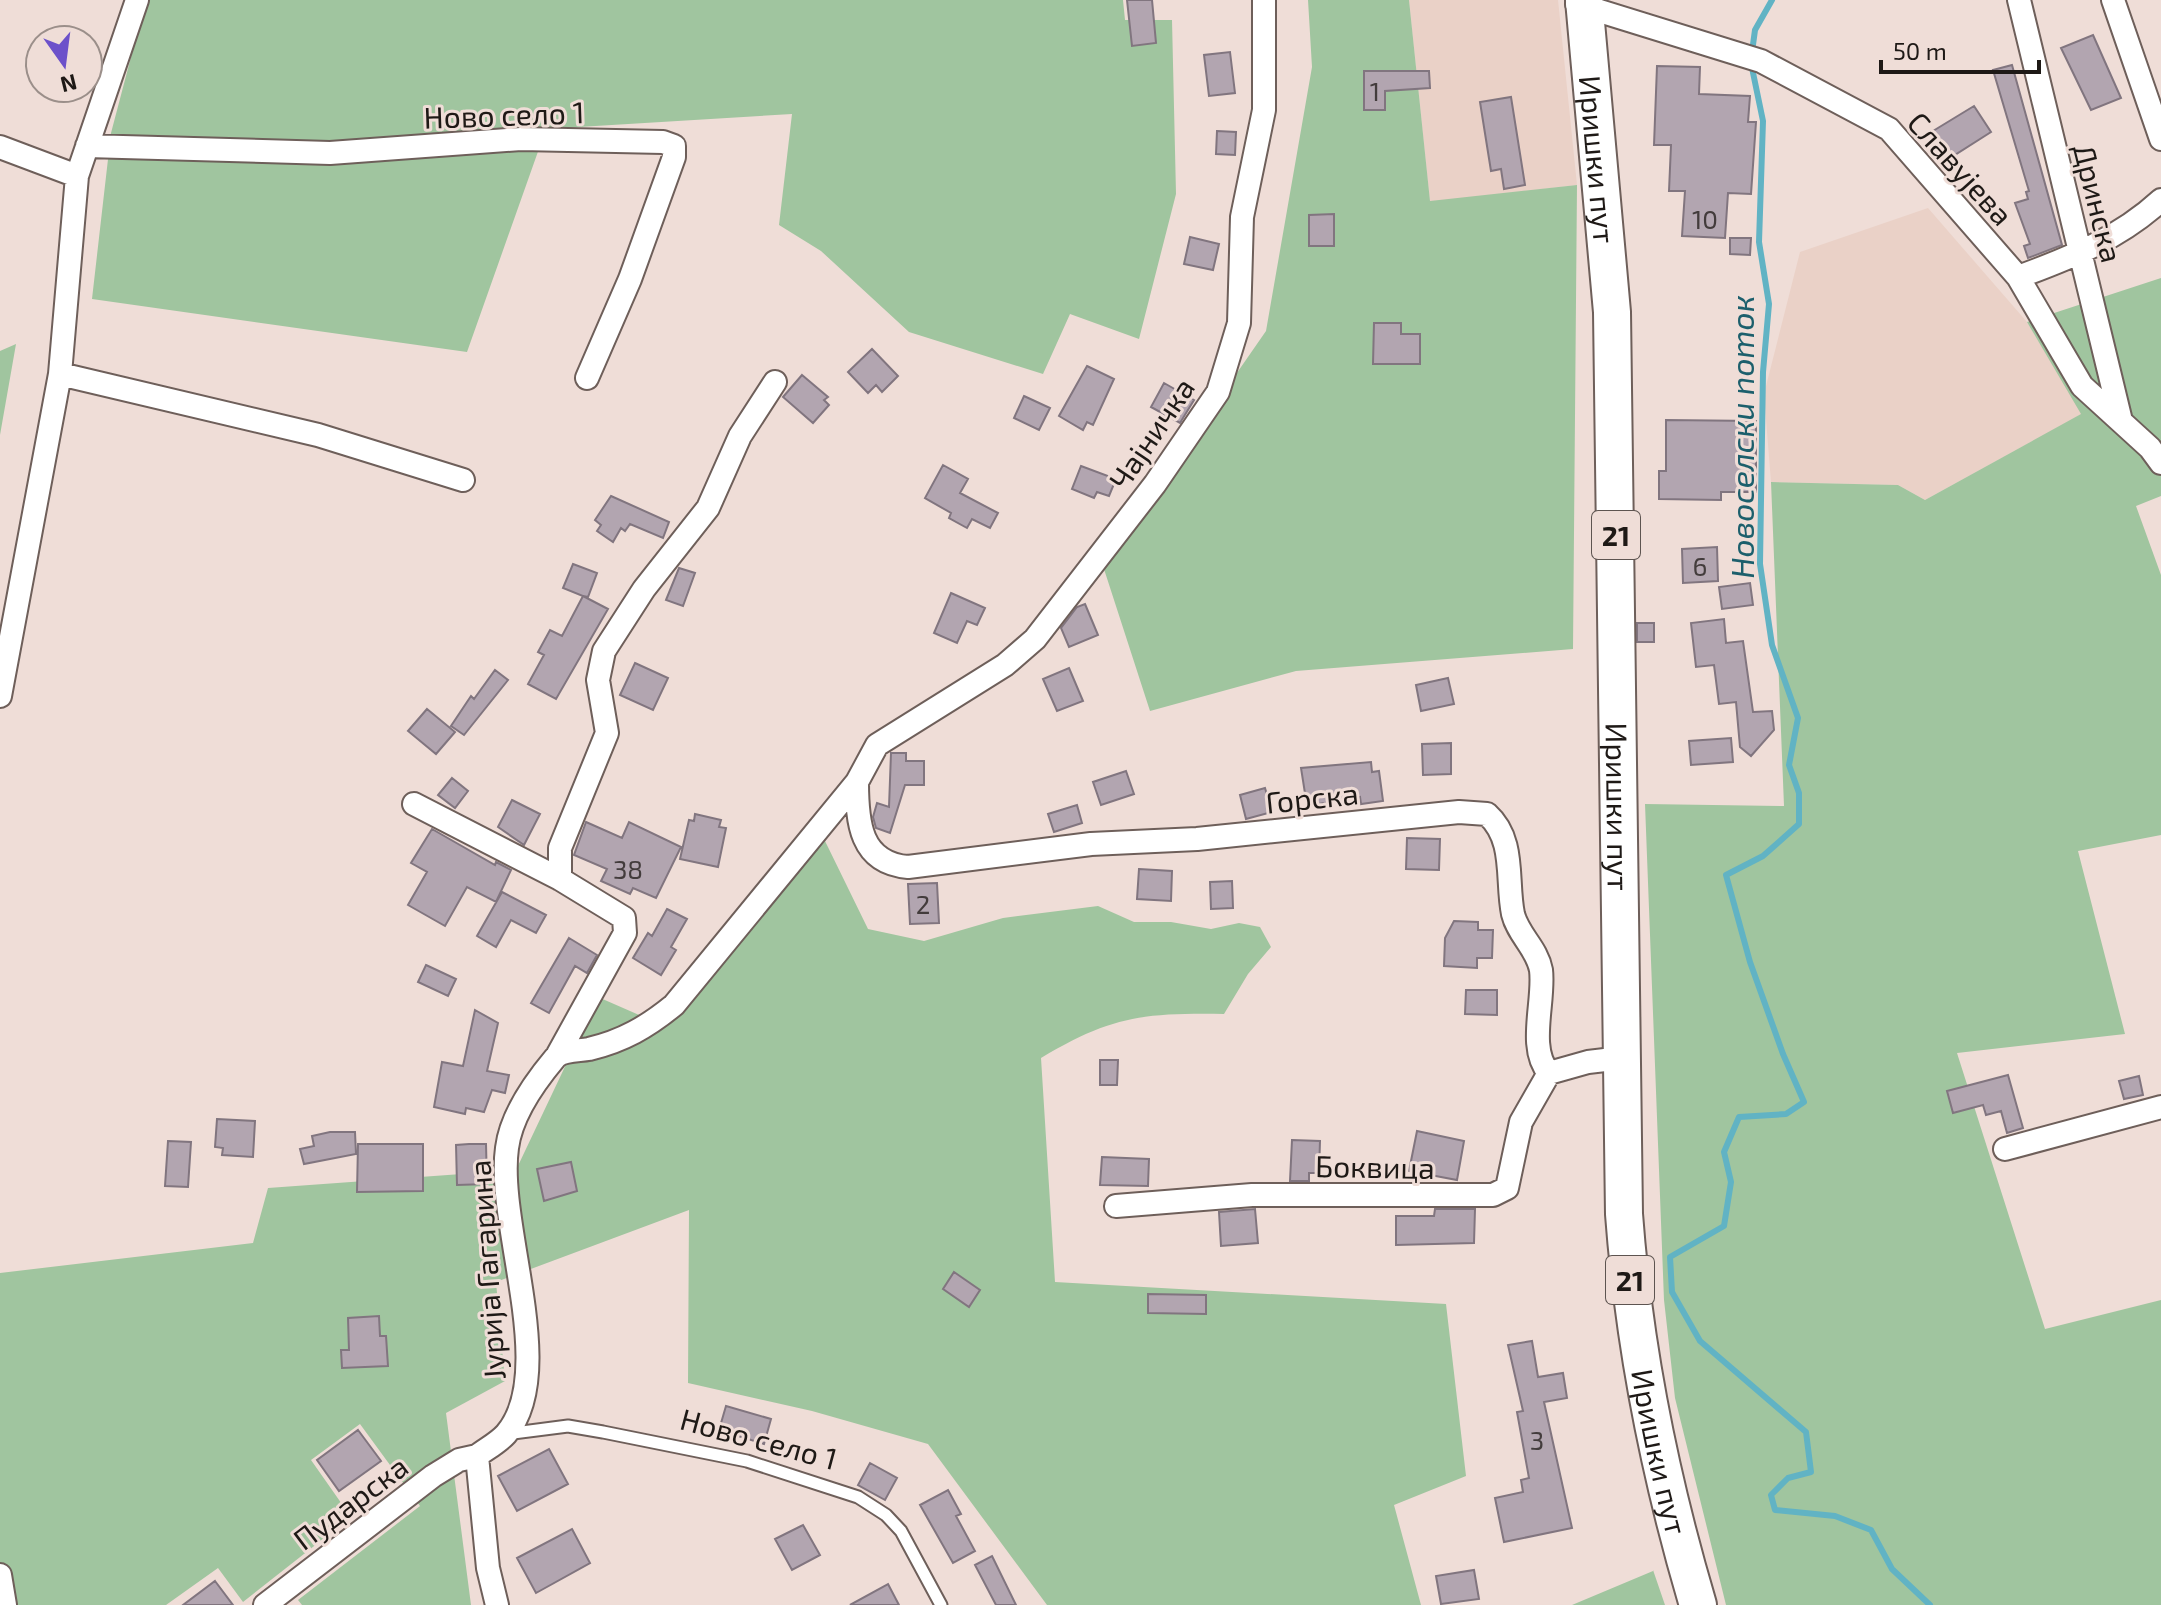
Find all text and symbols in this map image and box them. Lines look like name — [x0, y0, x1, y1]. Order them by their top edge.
north arrow — [24, 24, 104, 104]
scale bar — [1881, 24, 2039, 74]
text: 50 m — [1893, 36, 1947, 65]
text: N — [58, 70, 80, 99]
street label: Иришки пут — [1573, 74, 1624, 245]
house number: 1 — [1370, 75, 1380, 106]
street label: Ново село 1 — [423, 93, 585, 135]
street label: Славујева — [1900, 104, 2021, 233]
street label: Дринска — [2067, 140, 2131, 266]
house number: 10 — [1692, 203, 1718, 234]
water label: Новоселски поток — [1722, 295, 1760, 579]
street label: Чајничка — [1101, 370, 1201, 496]
road number: 21 — [1592, 511, 1640, 559]
house number: 6 — [1693, 550, 1707, 581]
street label: Иришки пут — [1599, 722, 1638, 891]
street label: Горска — [1264, 774, 1360, 820]
house number: 38 — [613, 853, 643, 884]
house number: 2 — [916, 888, 930, 919]
street label: Боквица — [1315, 1147, 1435, 1185]
street label: Јурија Гагарина — [460, 1159, 513, 1381]
road number: 21 — [1606, 1256, 1654, 1304]
street label: Иришки пут — [1625, 1366, 1696, 1538]
street label: Ново село 1 — [677, 1400, 841, 1476]
house number: 3 — [1530, 1424, 1544, 1455]
street label: Пударска — [286, 1447, 415, 1557]

